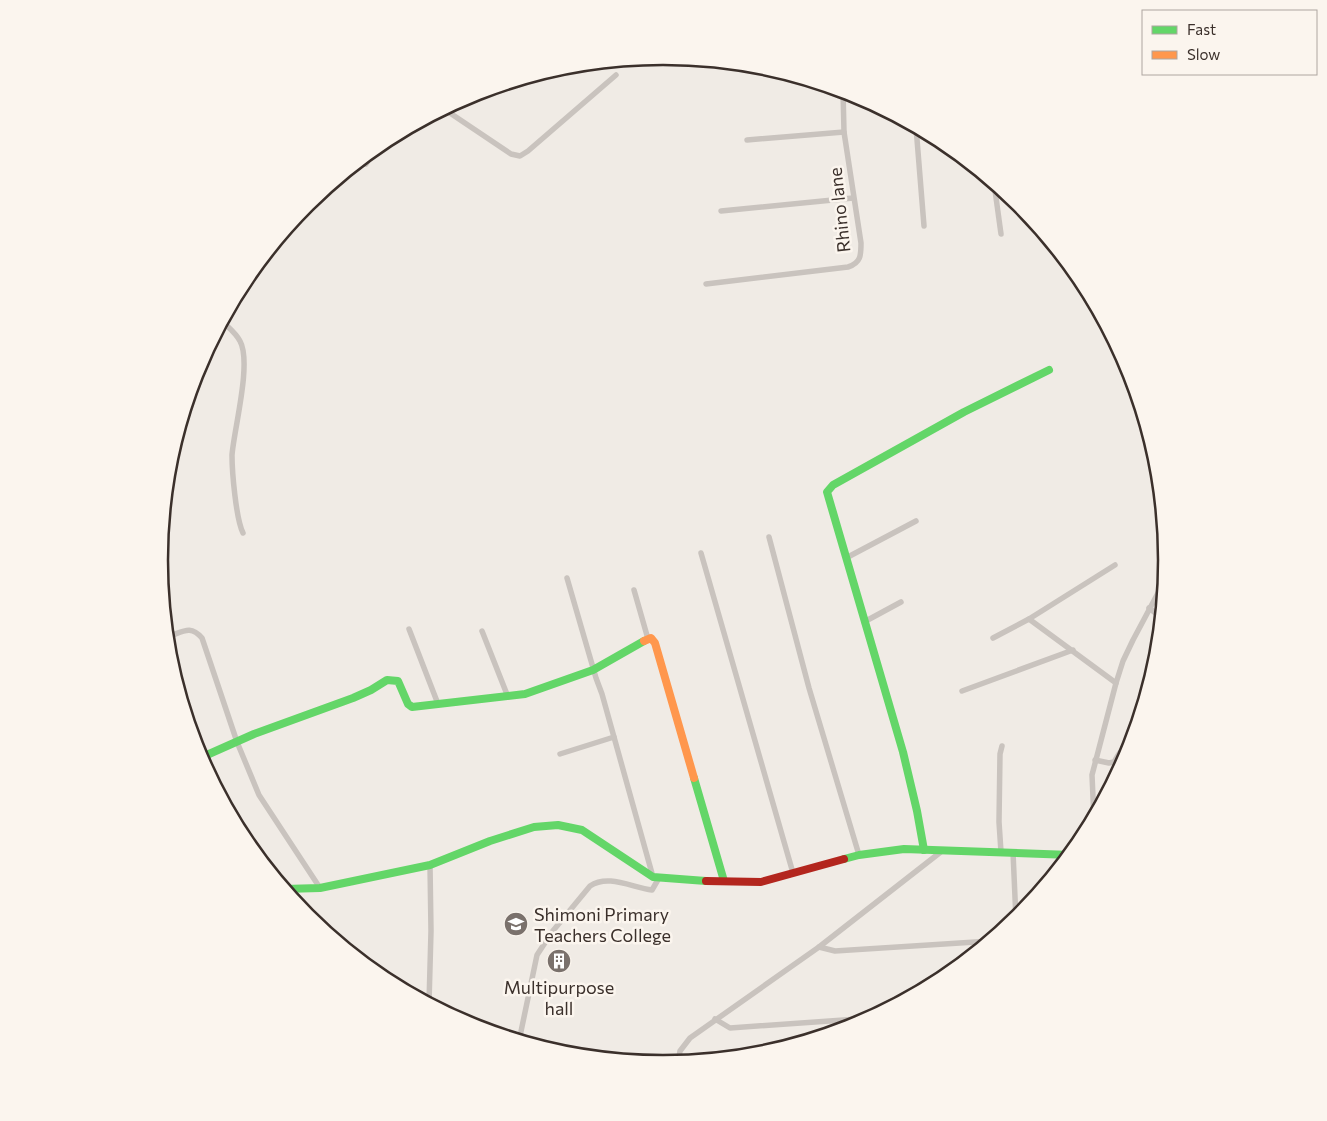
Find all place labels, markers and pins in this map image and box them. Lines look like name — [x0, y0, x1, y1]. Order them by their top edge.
place label: Shimoni Primary Teachers College — [534, 903, 671, 946]
school or university icon: Shimoni Primary Teachers College — [503, 911, 529, 937]
building icon: Multipurpose hall — [546, 948, 572, 974]
place label: Multipurpose hall — [504, 976, 614, 1019]

